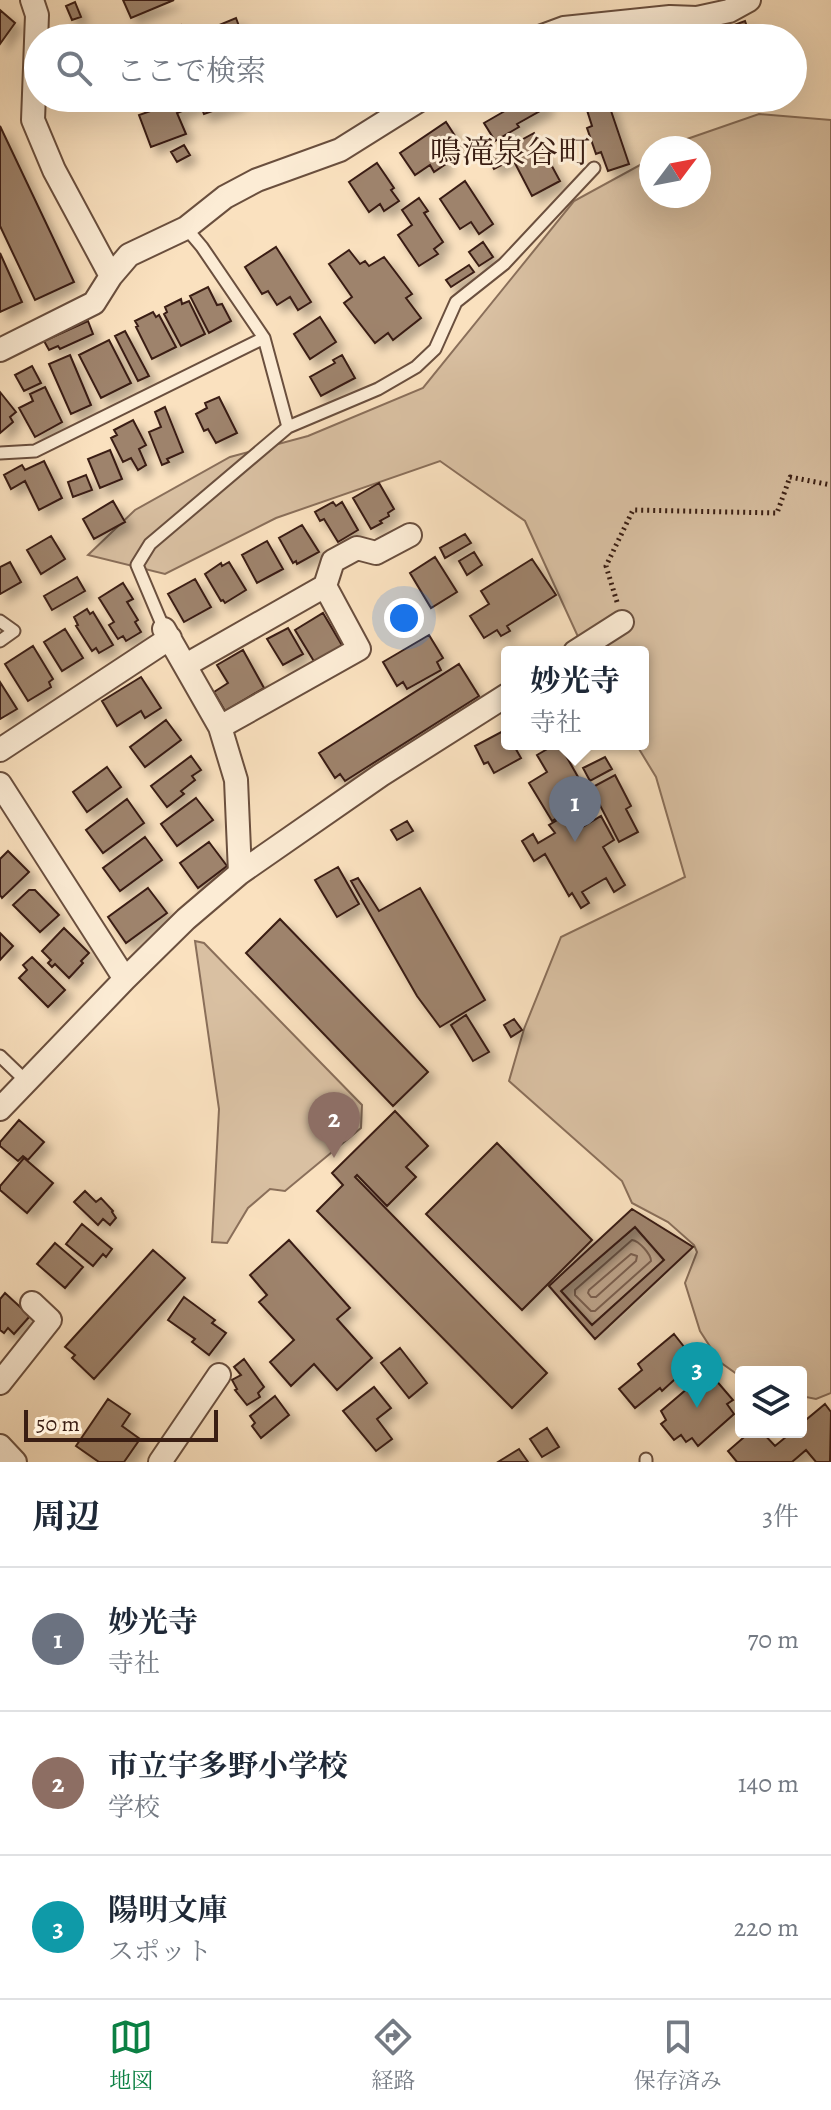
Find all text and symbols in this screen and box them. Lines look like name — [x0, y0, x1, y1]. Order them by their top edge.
search box — [24, 24, 807, 112]
icon: search — [52, 46, 96, 90]
text: ここで検索 — [116, 51, 266, 91]
district label: 鳴滝泉谷町 — [430, 130, 590, 174]
north arrow — [639, 136, 711, 208]
your location — [384, 598, 424, 638]
popup — [501, 646, 649, 750]
text: 妙光寺 — [530, 661, 620, 701]
text: 寺社 — [530, 705, 582, 740]
pin: 1 — [549, 776, 601, 842]
pin: 2 — [308, 1092, 360, 1158]
pin: 3 — [671, 1342, 723, 1408]
map controls — [735, 1366, 807, 1438]
button: layers — [735, 1366, 807, 1438]
scale bar — [24, 1406, 218, 1442]
text: 50 m — [36, 1409, 80, 1439]
text: 周辺 — [32, 1493, 100, 1540]
text: 3件 — [762, 1499, 799, 1534]
text: 妙光寺 — [108, 1602, 198, 1642]
text: 1 — [53, 1622, 63, 1657]
text: 70 m — [747, 1622, 799, 1657]
text: 寺社 — [108, 1646, 160, 1681]
text: 市立宇多野小学校 — [108, 1746, 348, 1786]
text: 2 — [52, 1766, 64, 1801]
text: 140 m — [738, 1766, 799, 1801]
text: 学校 — [108, 1790, 160, 1825]
text: 陽明文庫 — [108, 1890, 228, 1930]
text: 3 — [52, 1910, 64, 1945]
text: 220 m — [734, 1910, 799, 1945]
text: スポット — [108, 1934, 212, 1969]
tab: 地図 — [109, 2015, 153, 2096]
tab: 経路 — [371, 2015, 416, 2096]
tab: 保存済み — [634, 2015, 722, 2096]

